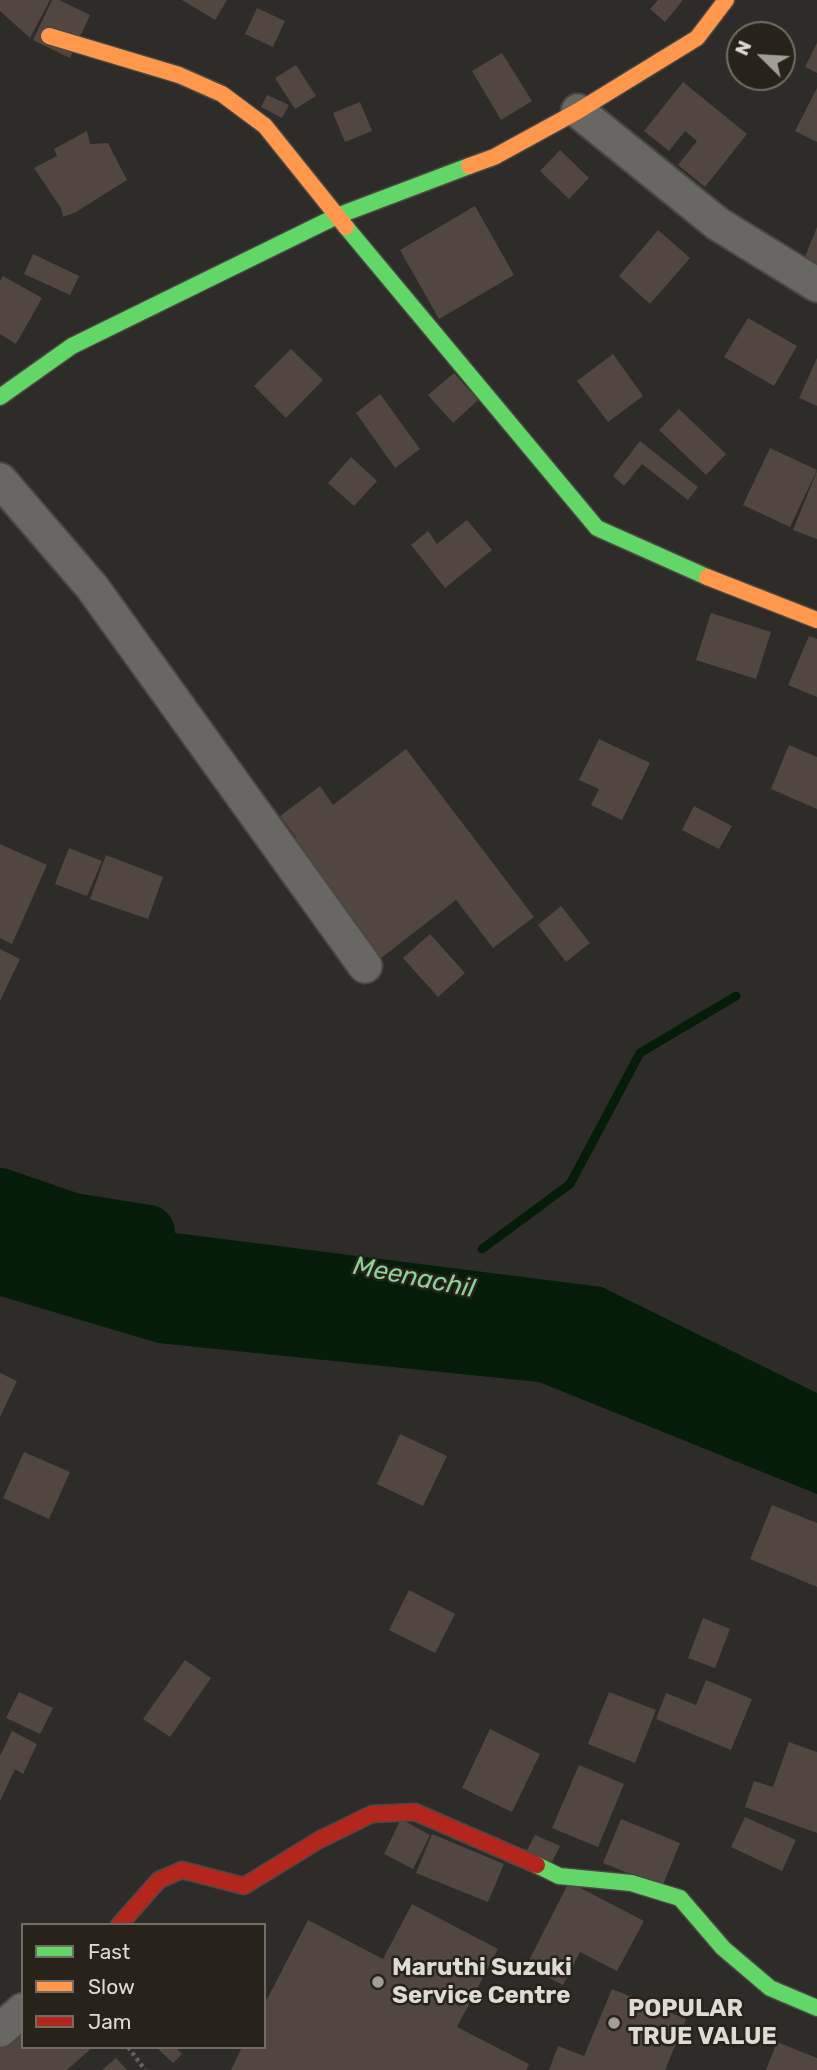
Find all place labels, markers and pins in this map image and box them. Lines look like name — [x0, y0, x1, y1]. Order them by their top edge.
place label: Maruthi Suzuki Service Centre — [392, 1954, 572, 2010]
marker: Maruthi Suzuki Service Centre — [370, 1974, 386, 1990]
place label: POPULAR TRUE VALUE — [628, 1995, 777, 2051]
marker: POPULAR TRUE VALUE — [606, 2015, 622, 2031]

